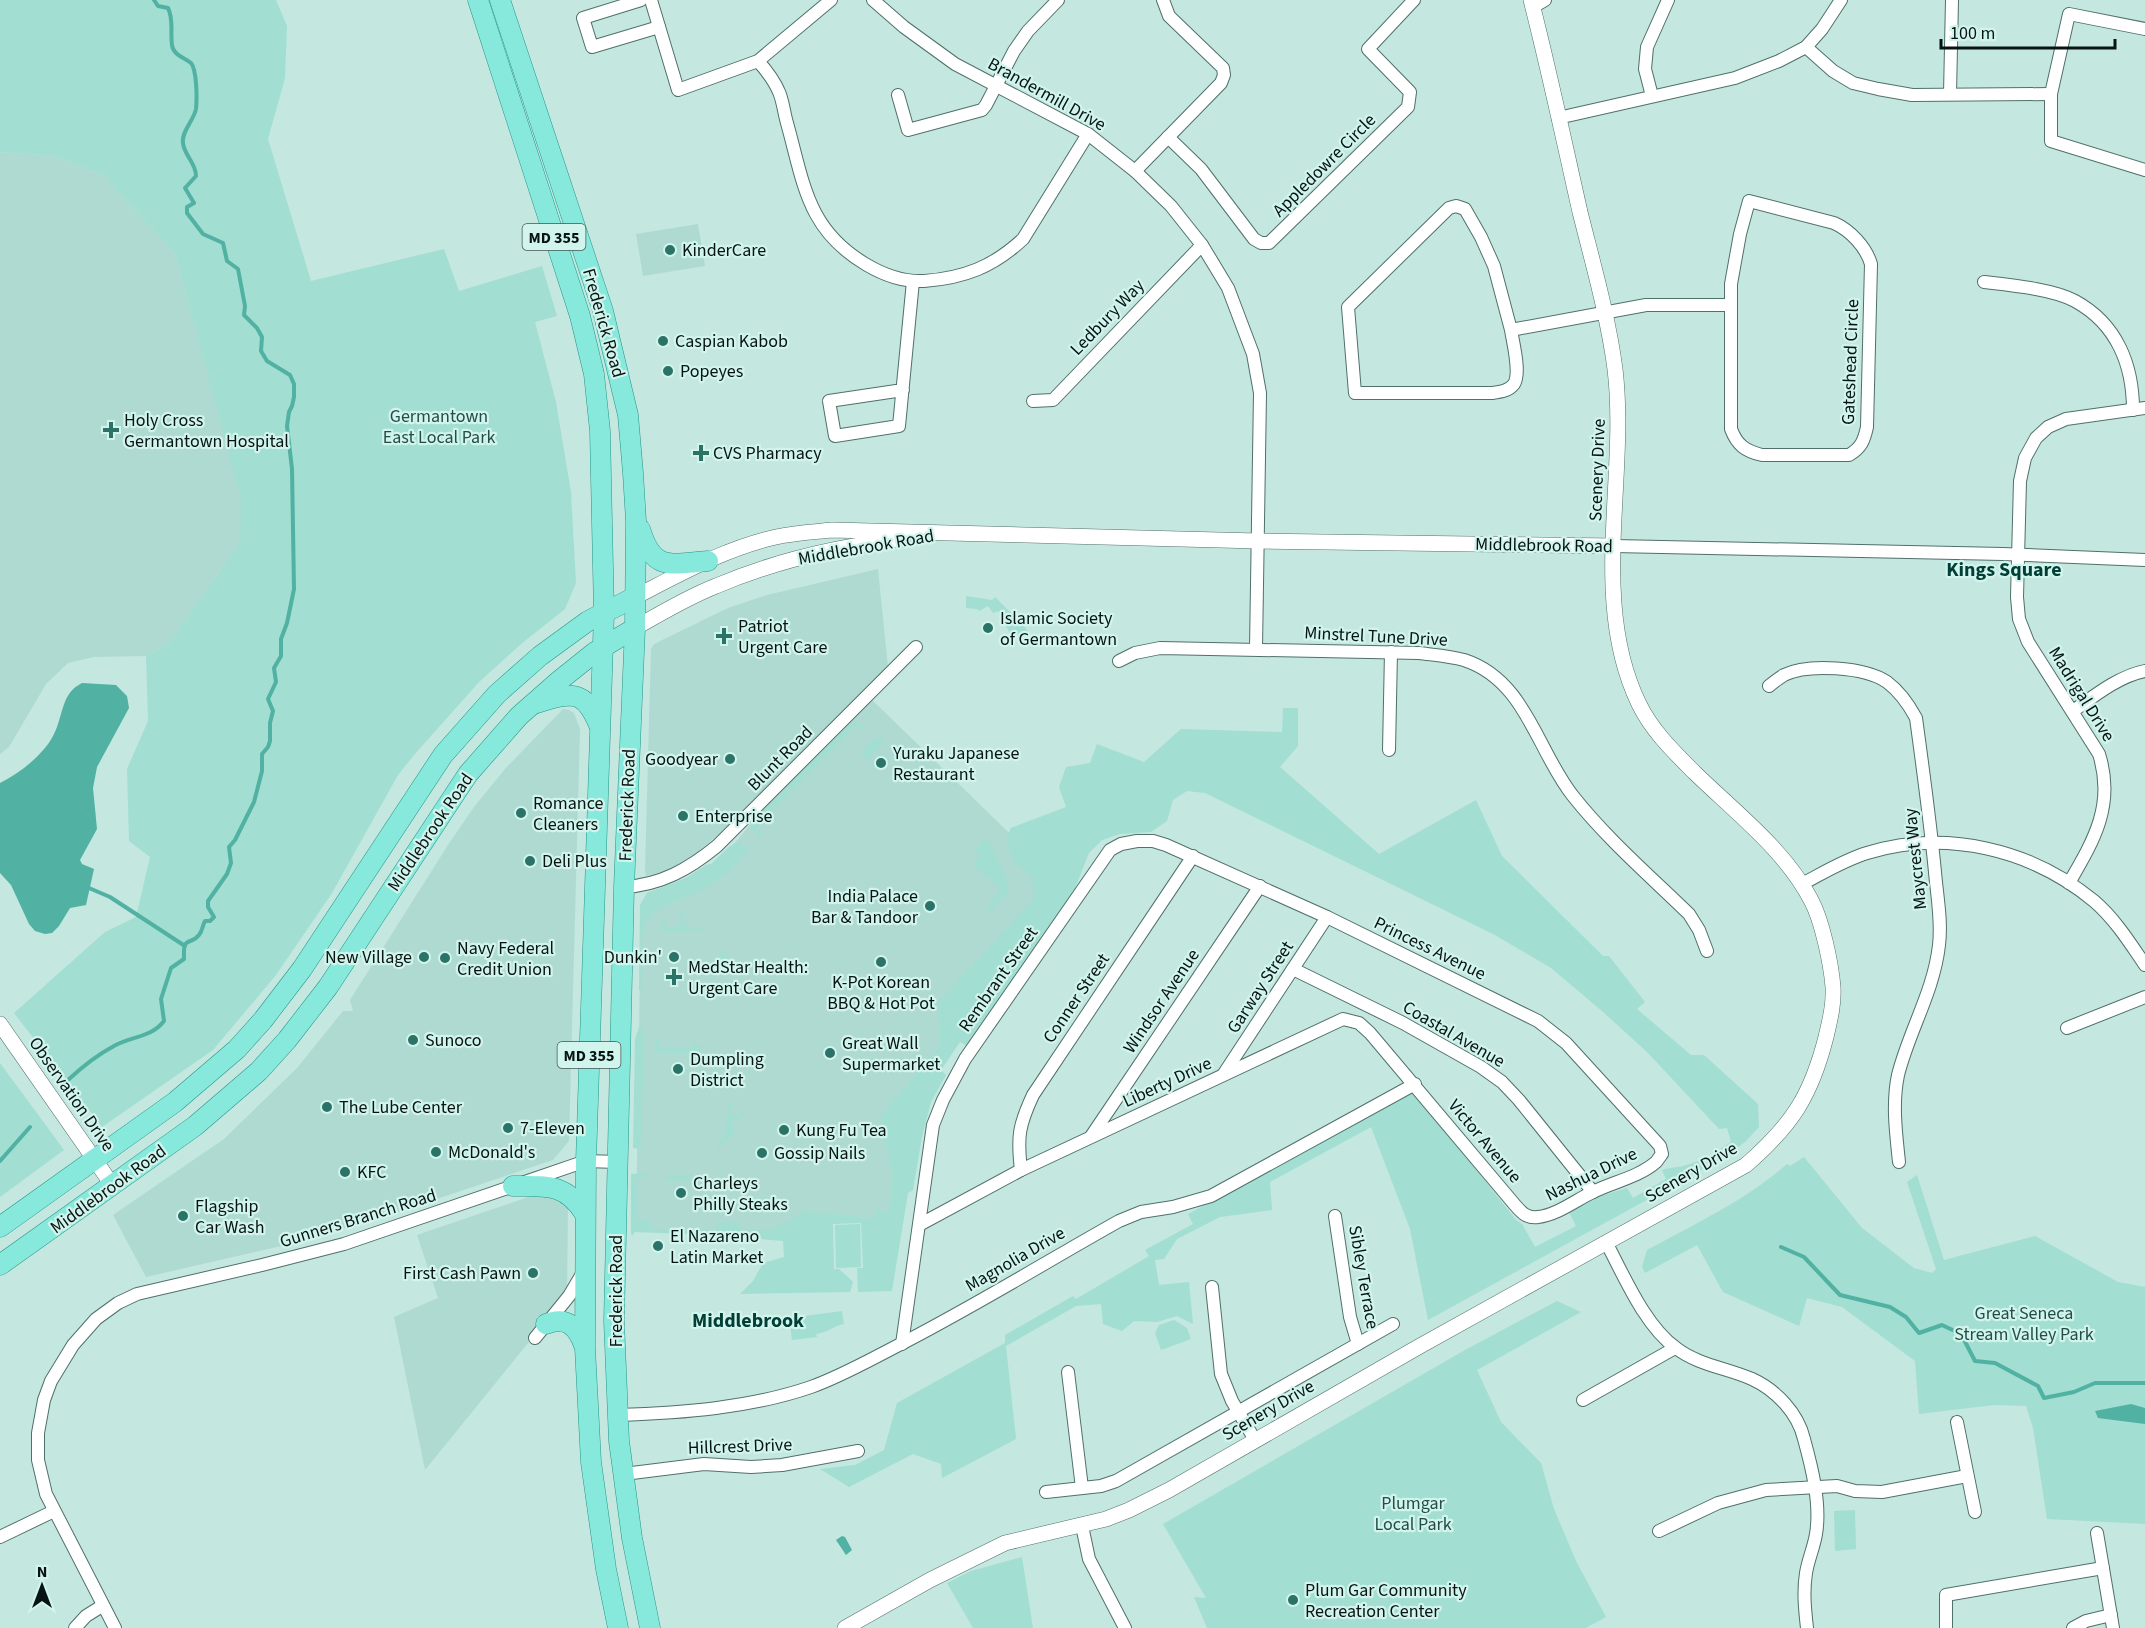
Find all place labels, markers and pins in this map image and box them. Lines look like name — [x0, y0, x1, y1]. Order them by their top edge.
place label: KinderCare — [682, 238, 766, 263]
marker: KinderCare — [663, 243, 677, 257]
place label: Caspian Kabob — [675, 329, 788, 354]
marker: Caspian Kabob — [656, 334, 670, 348]
place label: Popeyes — [680, 359, 743, 384]
marker: Popeyes — [661, 364, 675, 378]
place label: Holy Cross Germantown Hospital — [124, 408, 289, 454]
marker: Holy Cross Germantown Hospital — [102, 421, 120, 439]
place label: CVS Pharmacy — [713, 441, 822, 466]
marker: CVS Pharmacy — [694, 446, 708, 460]
place label: Islamic Society of Germantown — [1000, 606, 1117, 652]
place label: Patriot Urgent Care — [738, 614, 827, 660]
marker: Islamic Society of Germantown — [981, 621, 995, 635]
marker: Patriot Urgent Care — [715, 627, 733, 645]
place label: Yuraku Japanese Restaurant — [892, 741, 1020, 787]
place label: Goodyear — [645, 747, 719, 772]
marker: Goodyear — [723, 752, 737, 766]
marker: Yuraku Japanese Restaurant — [874, 756, 888, 770]
place label: Romance Cleaners — [533, 791, 603, 837]
place label: Enterprise — [695, 804, 773, 829]
marker: Romance Cleaners — [514, 806, 528, 820]
marker: Enterprise — [676, 809, 690, 823]
place label: Deli Plus — [542, 849, 607, 874]
marker: Deli Plus — [523, 854, 537, 868]
place label: India Palace Bar & Tandoor — [811, 884, 919, 930]
marker: India Palace Bar & Tandoor — [923, 899, 937, 913]
place label: Navy Federal Credit Union — [457, 936, 554, 982]
place label: New Village — [325, 945, 412, 970]
place label: Dunkin' — [604, 945, 662, 970]
marker: New Village — [417, 950, 431, 964]
marker: Dunkin' — [667, 950, 681, 964]
marker: Navy Federal Credit Union — [438, 951, 452, 965]
place label: MedStar Health: Urgent Care — [688, 955, 808, 1001]
marker: K-Pot Korean BBQ & Hot Pot — [874, 955, 888, 969]
marker: MedStar Health: Urgent Care — [665, 968, 683, 986]
place label: K-Pot Korean BBQ & Hot Pot — [827, 970, 935, 1016]
place label: Sunoco — [425, 1028, 482, 1053]
place label: Great Wall Supermarket — [842, 1031, 940, 1077]
marker: Sunoco — [406, 1033, 420, 1047]
marker: Great Wall Supermarket — [823, 1046, 837, 1060]
place label: Dumpling District — [690, 1047, 764, 1093]
marker: Dumpling District — [671, 1062, 685, 1076]
place label: The Lube Center — [339, 1095, 463, 1120]
marker: The Lube Center — [320, 1100, 334, 1114]
place label: 7-Eleven — [520, 1116, 585, 1141]
place label: Kung Fu Tea — [796, 1118, 887, 1143]
marker: 7-Eleven — [501, 1121, 515, 1135]
marker: Kung Fu Tea — [777, 1123, 791, 1137]
place label: McDonald's — [448, 1140, 535, 1165]
place label: Gossip Nails — [774, 1141, 865, 1166]
marker: McDonald's — [429, 1145, 443, 1159]
marker: Gossip Nails — [755, 1146, 769, 1160]
place label: KFC — [357, 1160, 386, 1185]
marker: KFC — [338, 1165, 352, 1179]
place label: Charleys Philly Steaks — [693, 1171, 788, 1217]
marker: Charleys Philly Steaks — [674, 1186, 688, 1200]
place label: Flagship Car Wash — [195, 1194, 264, 1240]
marker: Flagship Car Wash — [176, 1209, 190, 1223]
place label: El Nazareno Latin Market — [670, 1224, 763, 1270]
marker: El Nazareno Latin Market — [651, 1239, 665, 1253]
place label: First Cash Pawn — [403, 1261, 521, 1286]
marker: First Cash Pawn — [526, 1266, 540, 1280]
place label: Plum Gar Community Recreation Center — [1305, 1578, 1467, 1624]
marker: Plum Gar Community Recreation Center — [1286, 1593, 1300, 1607]

